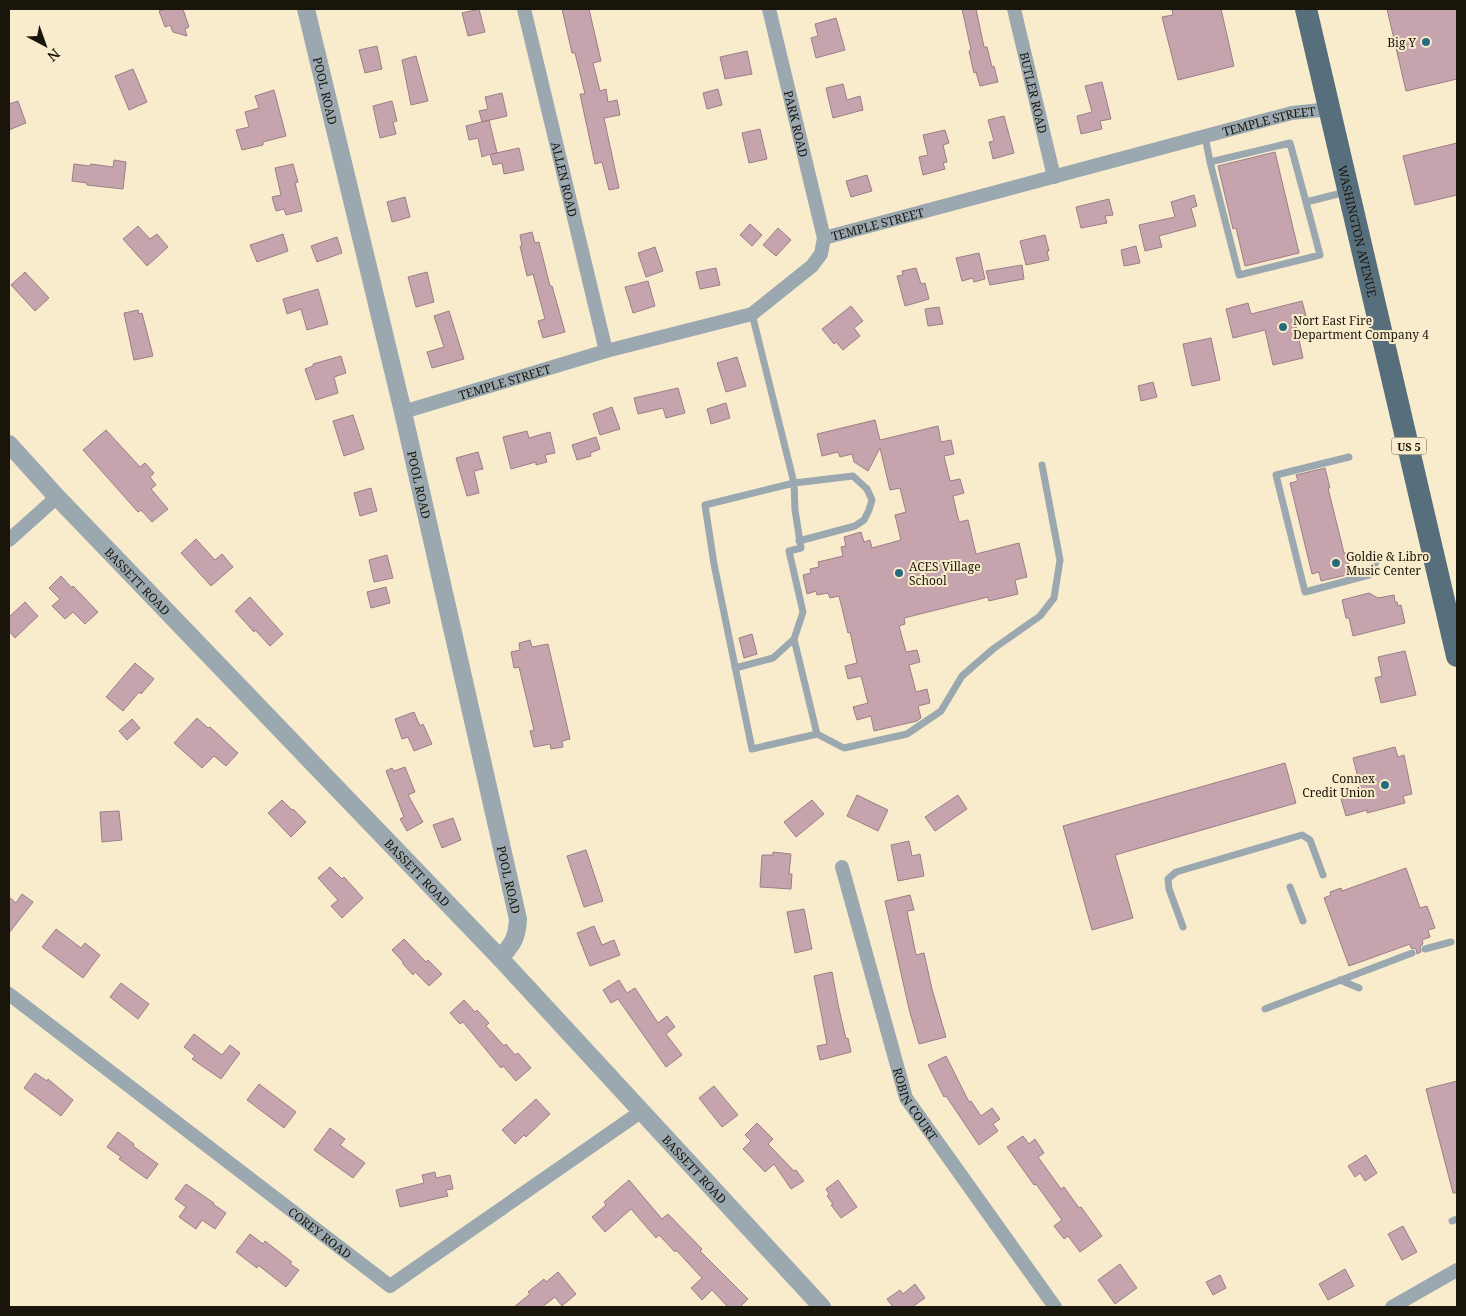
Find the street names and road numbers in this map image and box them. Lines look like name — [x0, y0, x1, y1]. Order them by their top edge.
street label: BUTLER ROAD — [1016, 50, 1052, 135]
street label: POOL ROAD — [309, 55, 342, 127]
street label: PARK ROAD — [780, 89, 813, 159]
street label: TEMPLE STREET — [1220, 102, 1317, 140]
street label: ALLEN ROAD — [548, 140, 582, 219]
street label: WASHINGTON AVENUE — [1334, 163, 1381, 299]
street label: TEMPLE STREET — [829, 203, 926, 244]
street label: TEMPLE STREET — [456, 359, 553, 403]
road number: US 5 — [1392, 438, 1426, 454]
street label: POOL ROAD — [404, 449, 435, 521]
street label: BASSETT ROAD — [101, 543, 175, 619]
street label: BASSETT ROAD — [381, 835, 454, 910]
street label: POOL ROAD — [493, 844, 525, 915]
street label: ROBIN COURT — [889, 1066, 942, 1144]
street label: BASSETT ROAD — [659, 1131, 731, 1207]
street label: COREY ROAD — [285, 1203, 356, 1262]

